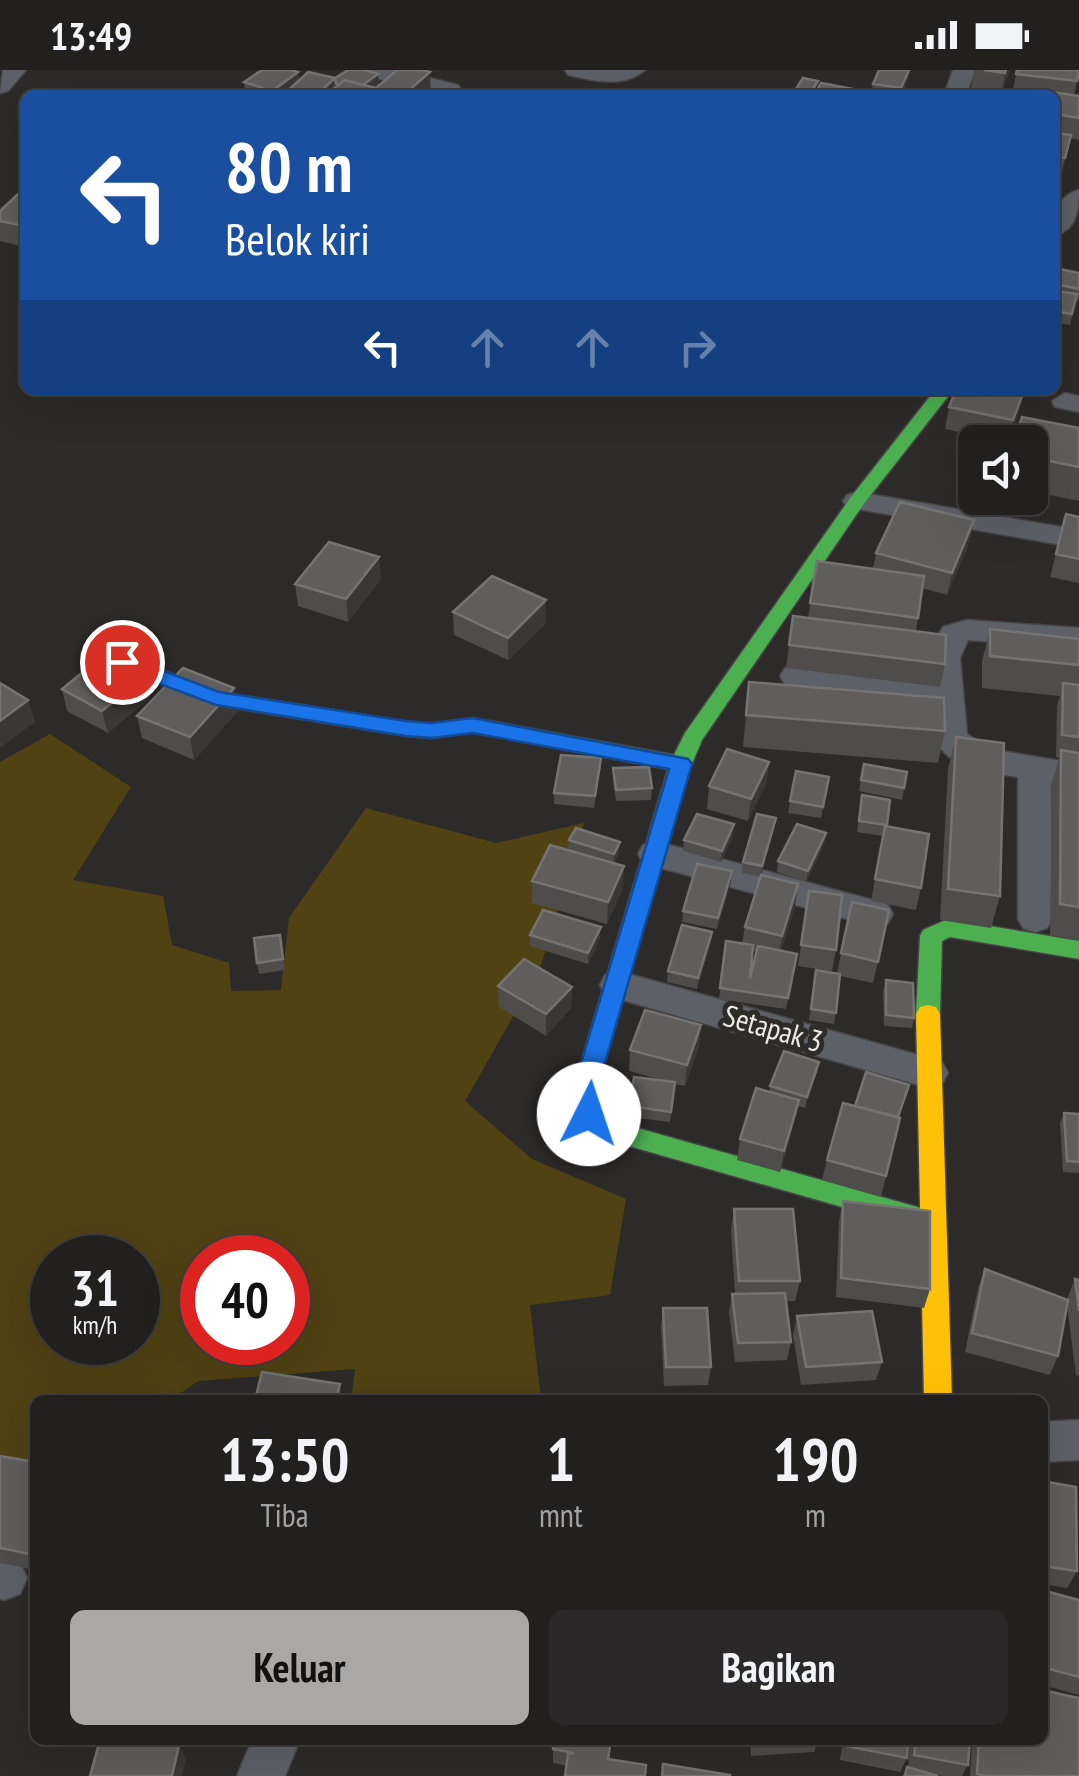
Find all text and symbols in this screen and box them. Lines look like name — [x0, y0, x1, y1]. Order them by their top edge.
text: 13:49 — [50, 11, 132, 60]
text: 80 m — [225, 121, 353, 211]
icon: left — [60, 130, 190, 260]
text: Belok kiri — [225, 209, 370, 267]
icon: left — [355, 320, 410, 375]
icon: ahead — [460, 320, 515, 375]
icon: ahead — [565, 320, 620, 375]
icon: right — [670, 320, 725, 375]
map controls — [958, 425, 1048, 515]
button: sound — [958, 425, 1048, 515]
pin — [80, 620, 165, 705]
icon: arrive — [95, 635, 150, 690]
street label: Setapak 3 — [719, 995, 827, 1060]
position arrow — [537, 1062, 641, 1166]
speed limit sign: 40 — [180, 1235, 310, 1365]
text: 31 — [71, 1255, 119, 1320]
text: km/h — [73, 1309, 117, 1341]
text: 13:50 — [220, 1420, 349, 1498]
text: 1 — [547, 1420, 575, 1498]
text: 190 — [772, 1420, 858, 1498]
text: Tiba — [261, 1494, 308, 1536]
text: mnt — [539, 1494, 583, 1536]
text: m — [805, 1494, 826, 1536]
button: Keluar — [70, 1610, 529, 1725]
button: Bagikan — [549, 1610, 1008, 1725]

